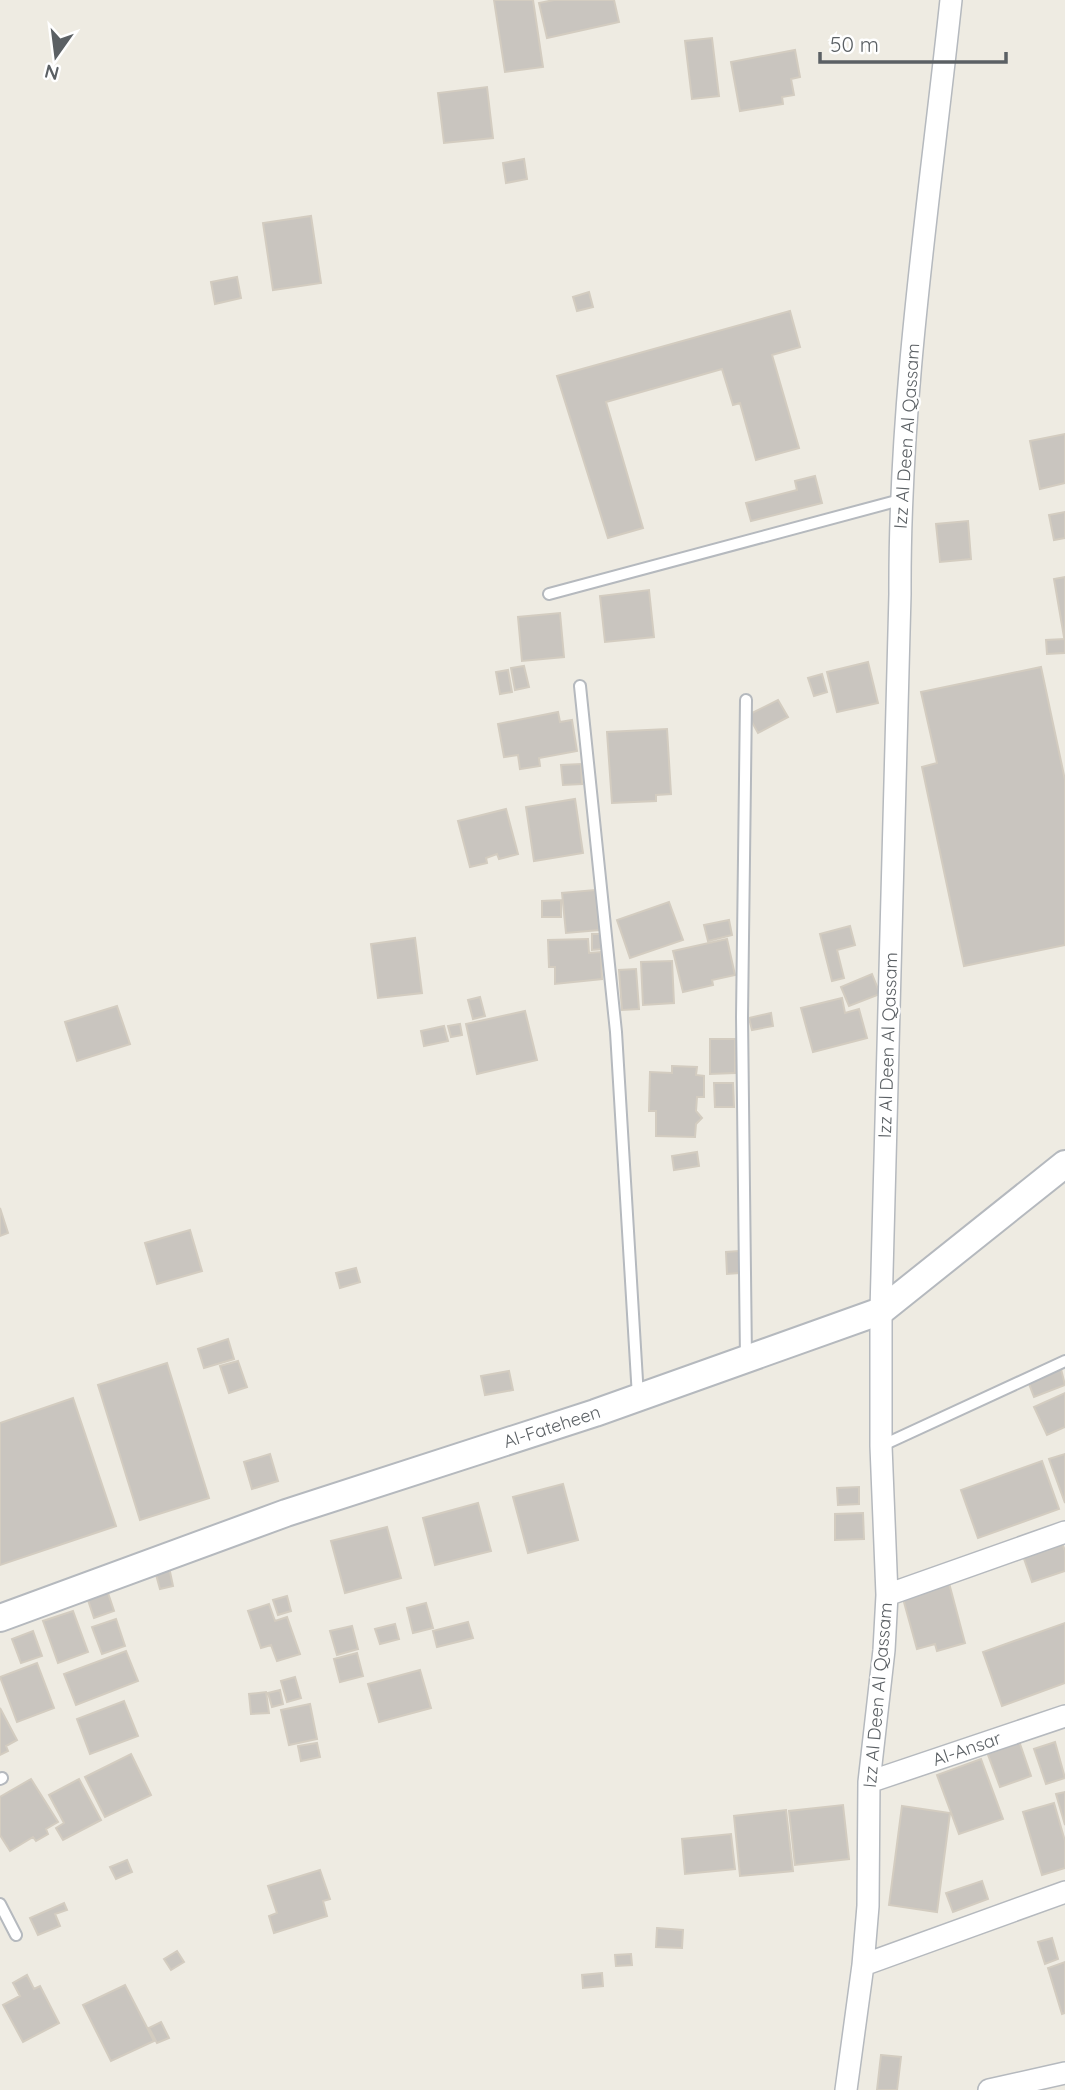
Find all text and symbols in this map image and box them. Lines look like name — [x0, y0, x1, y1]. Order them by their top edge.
north arrow — [21, 21, 91, 91]
scale bar — [820, 21, 1006, 65]
text: 50 m — [830, 31, 879, 57]
text: N — [42, 59, 62, 86]
street label: Izz Al Deen Al Qassam — [889, 342, 924, 530]
street label: Izz Al Deen Al Qassam — [873, 952, 902, 1138]
street label: Al-Fateheen — [500, 1400, 603, 1453]
street label: Izz Al Deen Al Qassam — [858, 1601, 897, 1789]
street label: Al-Ansar — [929, 1726, 1004, 1771]

